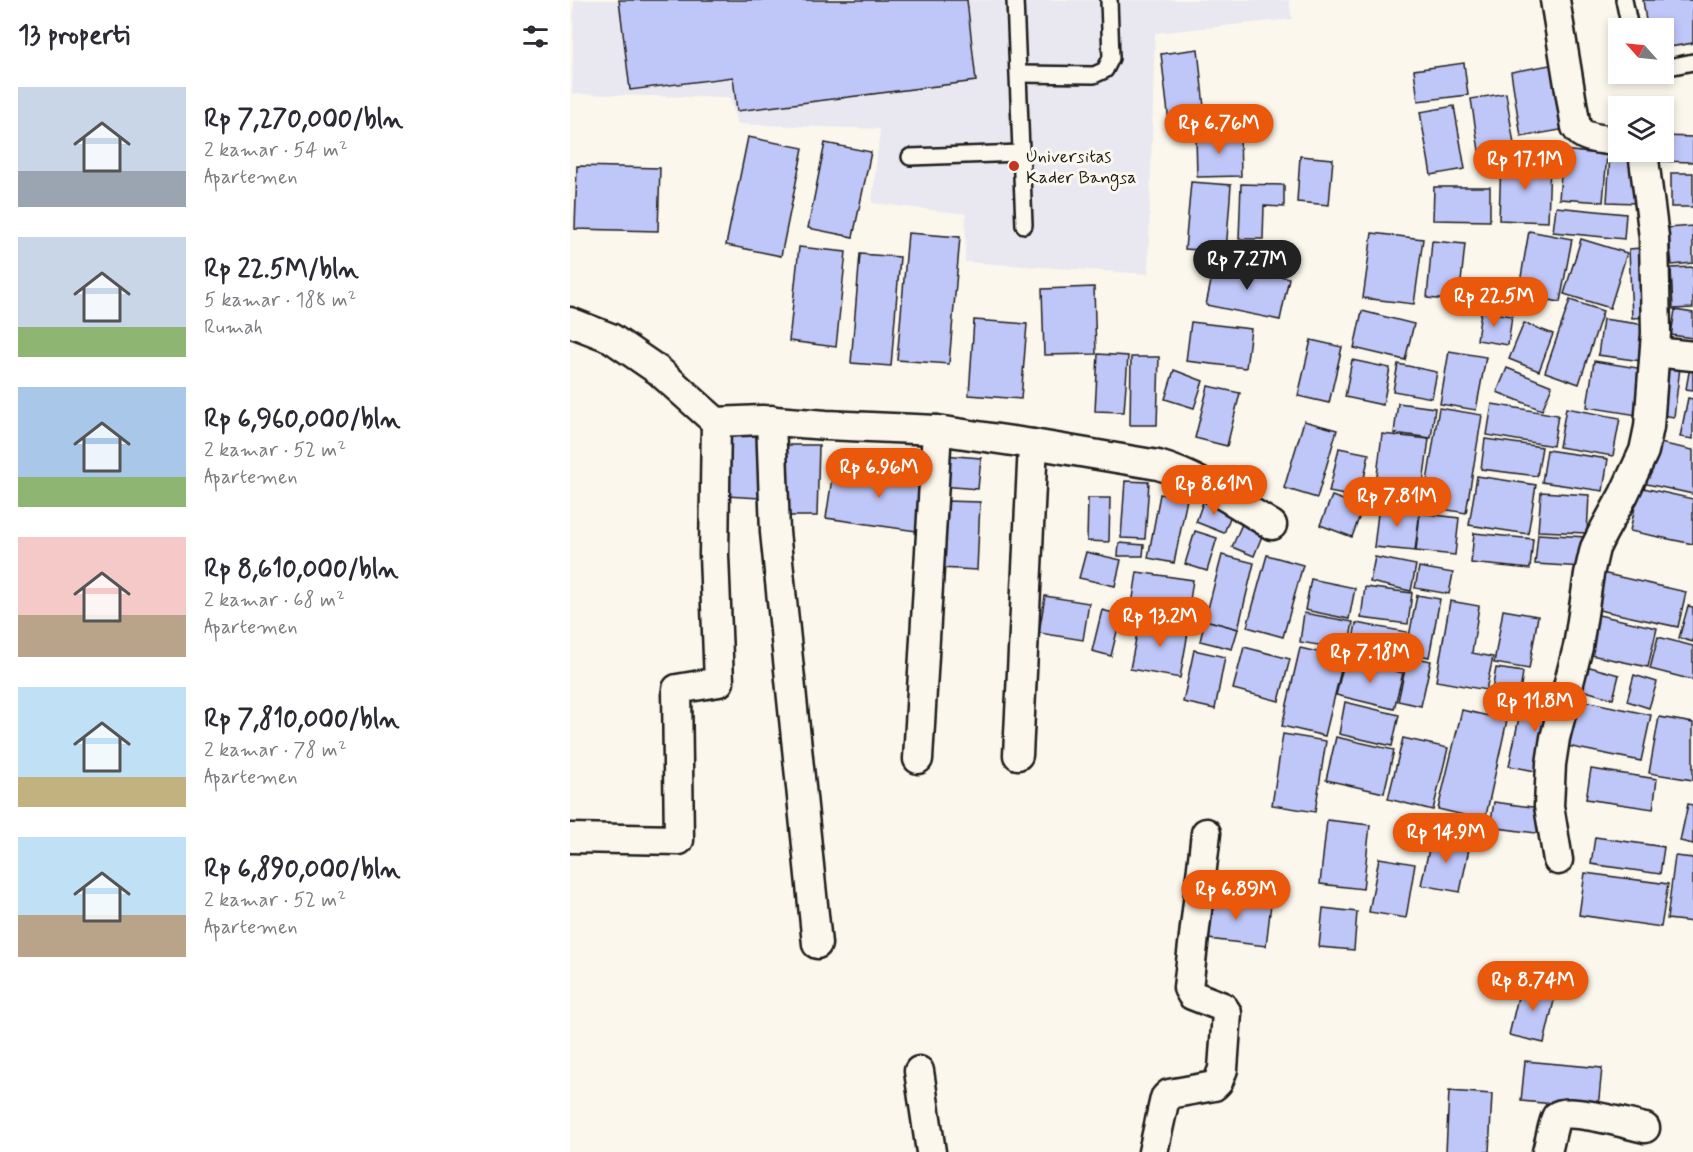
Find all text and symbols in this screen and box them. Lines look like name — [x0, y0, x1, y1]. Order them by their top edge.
north arrow — [1608, 18, 1674, 84]
map controls — [1608, 18, 1674, 162]
text: 13 properti — [18, 19, 130, 53]
icon: filters — [519, 20, 552, 53]
button: layers — [1608, 96, 1674, 162]
text: Rp 7,270,000/bln — [204, 103, 403, 137]
pin: Rp 6.76M — [1157, 104, 1281, 155]
text: Rp 6.76M — [1179, 110, 1259, 137]
icon: home — [66, 111, 138, 183]
text: 2 kamar · 54 m² — [204, 137, 348, 164]
pin: Rp 17.1M — [1463, 140, 1587, 191]
place label: Universitas Kader Bangsa — [1026, 145, 1137, 191]
text: Rp 17.1M — [1487, 146, 1563, 173]
marker: Universitas Kader Bangsa — [1007, 159, 1021, 173]
text: Apartemen — [204, 164, 297, 191]
pin: Rp 7.27M — [1185, 240, 1309, 291]
text: Rp 7.27M — [1207, 246, 1287, 273]
text: Rp 22.5M/bln — [204, 253, 359, 287]
icon: home — [66, 261, 138, 333]
pin: Rp 22.5M — [1432, 277, 1556, 328]
text: Rp 22.5M — [1454, 283, 1534, 310]
text: 5 kamar · 188 m² — [204, 287, 356, 314]
text: Rumah — [204, 314, 263, 341]
text: Rp 6,960,000/bln — [204, 403, 400, 437]
icon: home — [66, 411, 138, 483]
text: 2 kamar · 52 m² — [204, 437, 346, 464]
pin: Rp 6.96M — [817, 448, 941, 499]
text: Rp 6.96M — [840, 454, 918, 481]
text: Apartemen — [204, 464, 297, 491]
pin: Rp 8.61M — [1152, 465, 1276, 516]
text: Rp 8.61M — [1175, 471, 1253, 498]
pin: Rp 7.81M — [1335, 477, 1459, 528]
text: Rp 7.81M — [1357, 483, 1437, 510]
text: Rp 8,610,000/bln — [204, 553, 398, 587]
icon: home — [66, 561, 138, 633]
text: 2 kamar · 68 m² — [204, 587, 345, 614]
pin: Rp 13.2M — [1098, 597, 1222, 648]
text: Rp 13.2M — [1123, 603, 1197, 630]
text: Apartemen — [204, 614, 297, 641]
pin: Rp 7.18M — [1308, 633, 1432, 684]
text: Rp 7.18M — [1330, 639, 1410, 666]
pin: Rp 11.8M — [1473, 682, 1597, 733]
text: Rp 11.8M — [1497, 688, 1573, 715]
text: Rp 7,810,000/bln — [204, 703, 399, 737]
icon: home — [66, 711, 138, 783]
text: 2 kamar · 78 m² — [204, 737, 347, 764]
text: Apartemen — [204, 764, 297, 791]
pin: Rp 14.9M — [1384, 813, 1508, 864]
text: Rp 14.9M — [1407, 819, 1485, 846]
text: Rp 6,890,000/bln — [204, 853, 400, 887]
icon: home — [66, 861, 138, 933]
pin: Rp 6.89M — [1174, 870, 1298, 921]
text: Rp 6.89M — [1196, 876, 1276, 903]
text: 2 kamar · 52 m² — [204, 887, 346, 914]
text: Apartemen — [204, 914, 297, 941]
pin: Rp 8.74M — [1471, 961, 1595, 1012]
text: Rp 8.74M — [1491, 967, 1575, 994]

